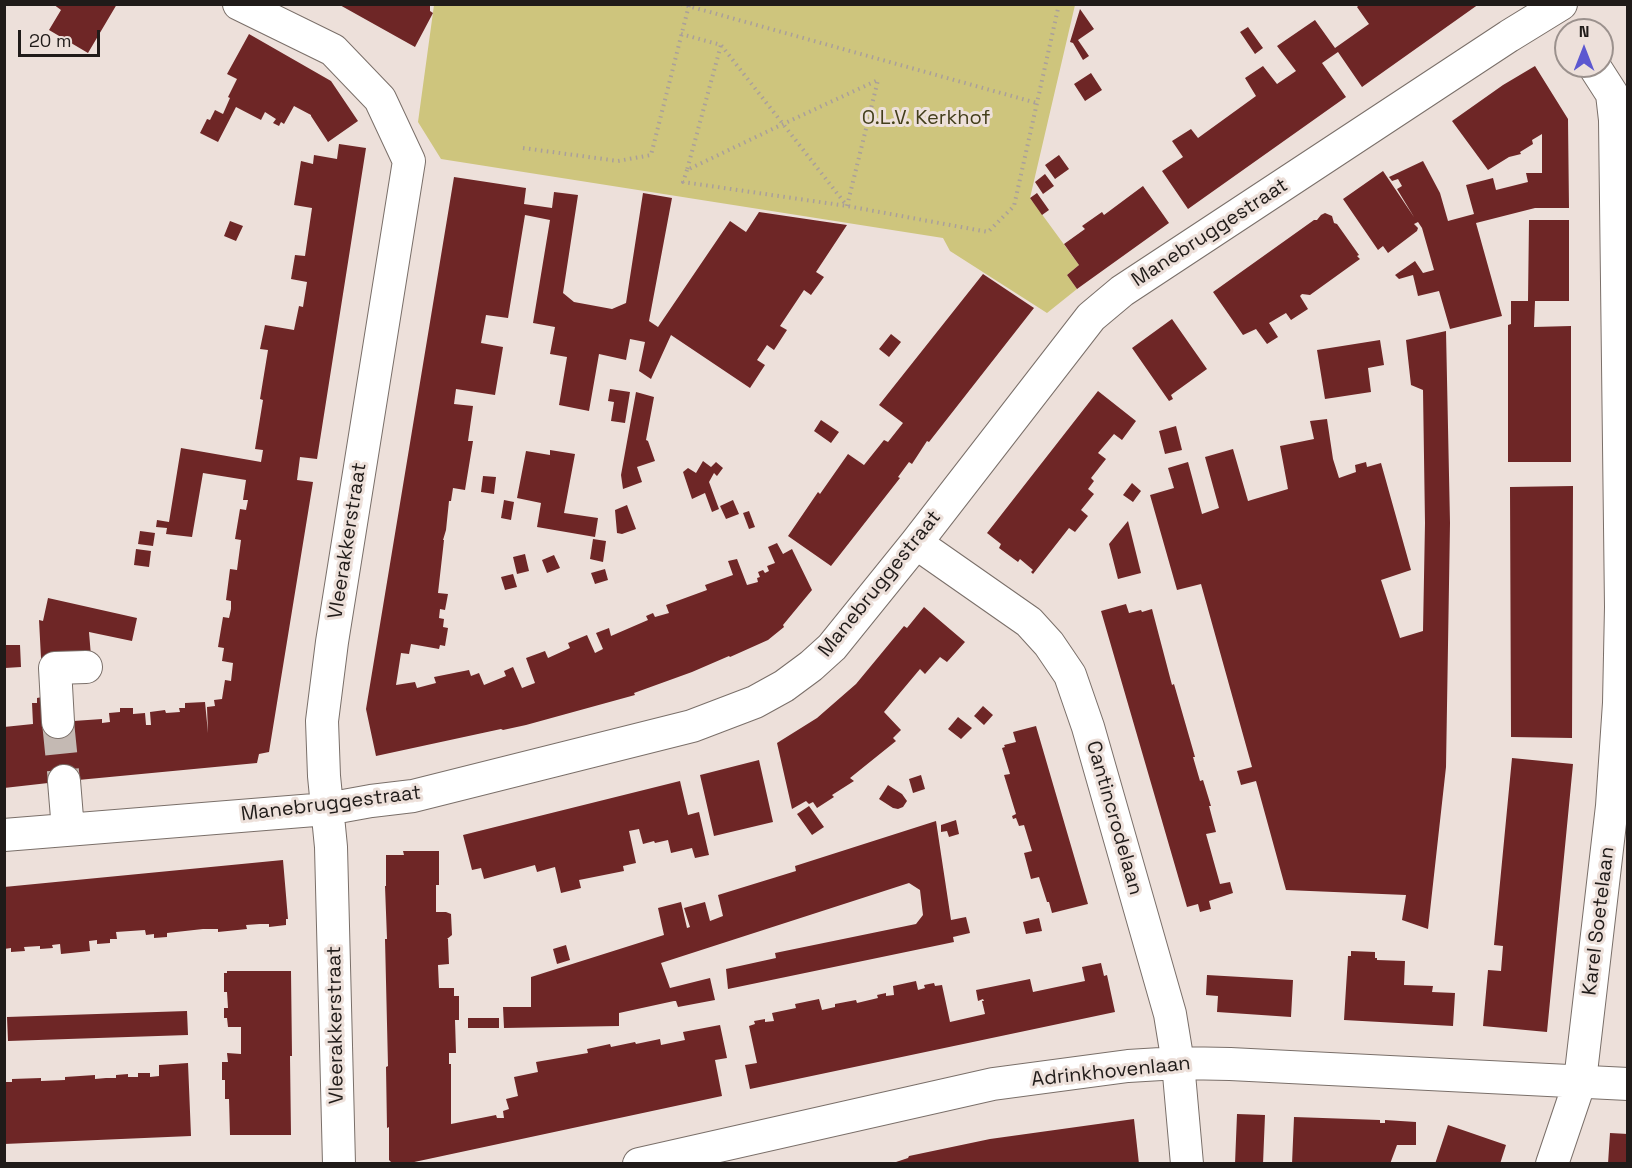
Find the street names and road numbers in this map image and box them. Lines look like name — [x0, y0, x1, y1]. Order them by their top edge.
street label: Manebruggestraat — [1127, 174, 1293, 292]
street label: Vleerakkerstraat — [324, 461, 372, 621]
street label: Manebruggestraat — [814, 506, 946, 662]
street label: Cantincrodelaan — [1081, 738, 1147, 898]
street label: Manebruggestraat — [240, 781, 422, 827]
street label: Karel Soetelaan — [1578, 845, 1620, 997]
street label: Vleerakkerstraat — [323, 946, 349, 1104]
street label: Adrinkhovenlaan — [1030, 1052, 1192, 1092]

